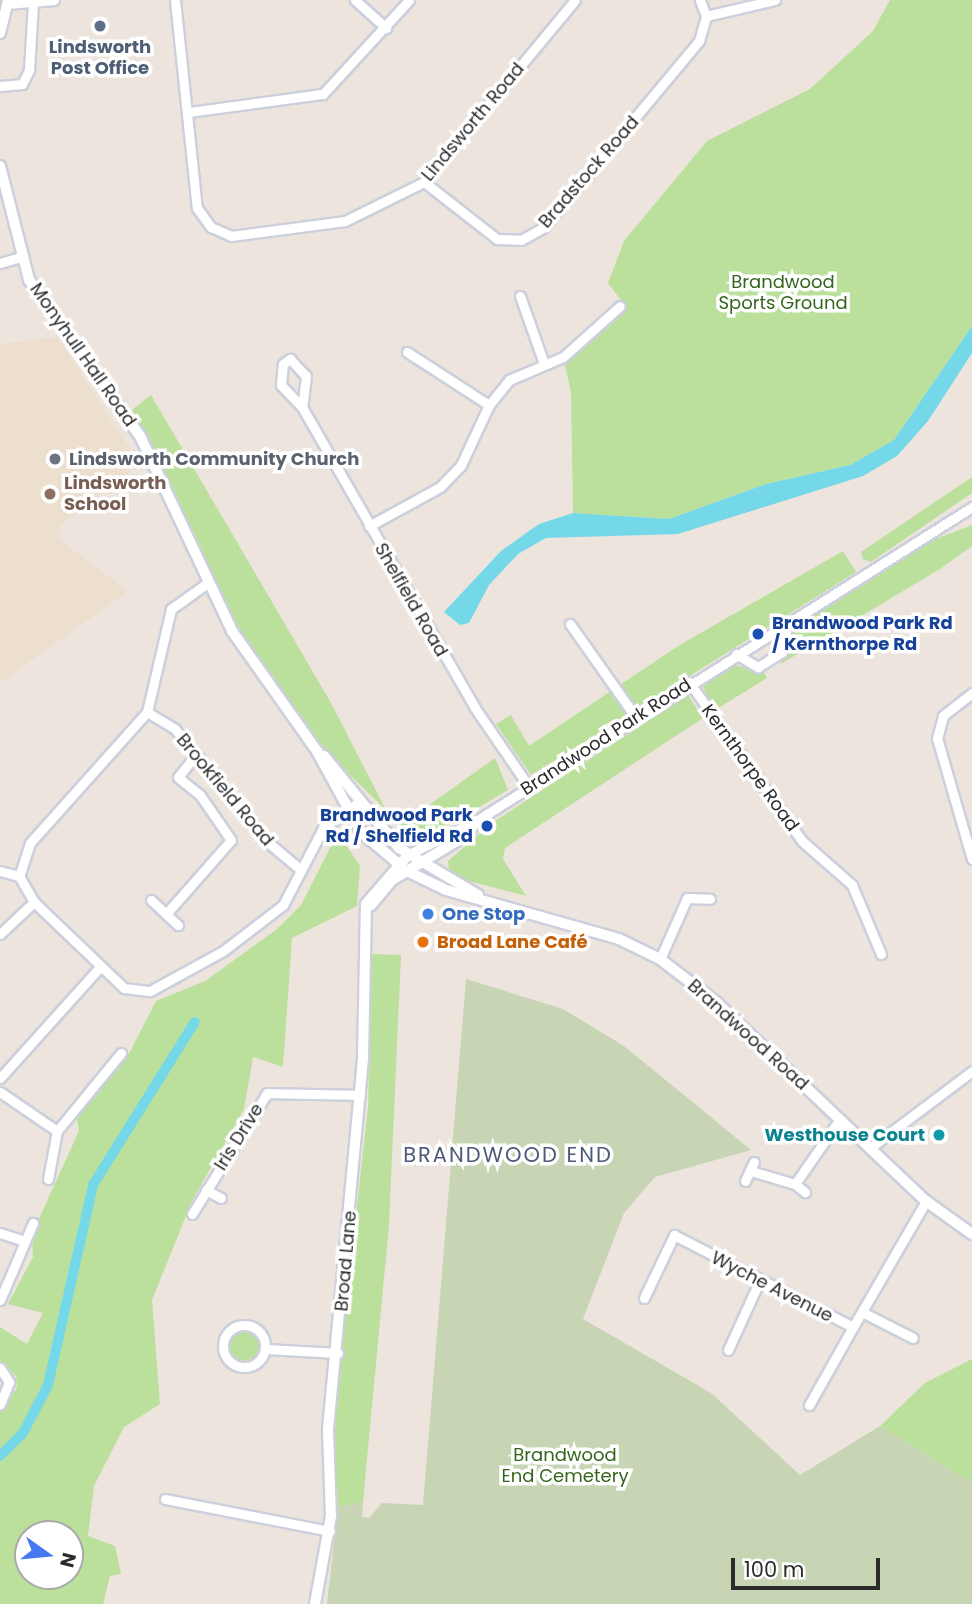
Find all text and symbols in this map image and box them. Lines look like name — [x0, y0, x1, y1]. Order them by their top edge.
marker: Lindsworth Post Office — [92, 18, 108, 34]
place label: Lindsworth Post Office — [49, 37, 151, 80]
street label: Lindsworth Road — [417, 58, 529, 186]
street label: Bradstock Road — [534, 112, 644, 232]
park label: Brandwood Sports Ground — [718, 272, 848, 314]
street label: Monyhull Hall Road — [25, 279, 141, 431]
place label: Lindsworth Community Church — [69, 448, 359, 470]
marker: Lindsworth Community Church — [47, 451, 63, 467]
place label: Lindsworth School — [64, 473, 166, 516]
marker: Lindsworth School — [42, 486, 58, 502]
street label: Shelfield Road — [370, 539, 452, 661]
place label: Brandwood Park Rd / Kernthorpe Rd — [772, 613, 953, 656]
marker: Brandwood Park Rd / Kernthorpe Rd — [750, 626, 766, 642]
street label: Brandwood Park Road — [517, 674, 695, 800]
street label: Kernthorpe Road — [697, 700, 803, 836]
street label: Brookfield Road — [172, 730, 278, 850]
place label: Brandwood Park Rd / Shelfield Rd — [320, 805, 473, 848]
marker: Brandwood Park Rd / Shelfield Rd — [479, 818, 495, 834]
place label: One Stop — [442, 903, 525, 925]
marker: One Stop — [420, 906, 436, 922]
place label: Broad Lane Café — [437, 931, 588, 953]
marker: Broad Lane Café — [415, 934, 431, 950]
street label: Brandwood Road — [683, 975, 813, 1095]
street label: Iris Drive — [210, 1100, 268, 1174]
place label: Westhouse Court — [765, 1124, 925, 1146]
marker: Westhouse Court — [931, 1127, 947, 1143]
district label: BRANDWOOD END — [405, 1142, 611, 1168]
street label: Broad Lane — [331, 1210, 361, 1312]
street label: Wyche Avenue — [708, 1247, 836, 1327]
park label: Brandwood End Cemetery — [501, 1445, 629, 1488]
north arrow — [14, 1520, 84, 1590]
scale bar — [734, 1544, 883, 1588]
text: N — [53, 1550, 83, 1570]
text: 100 m — [744, 1555, 804, 1584]

